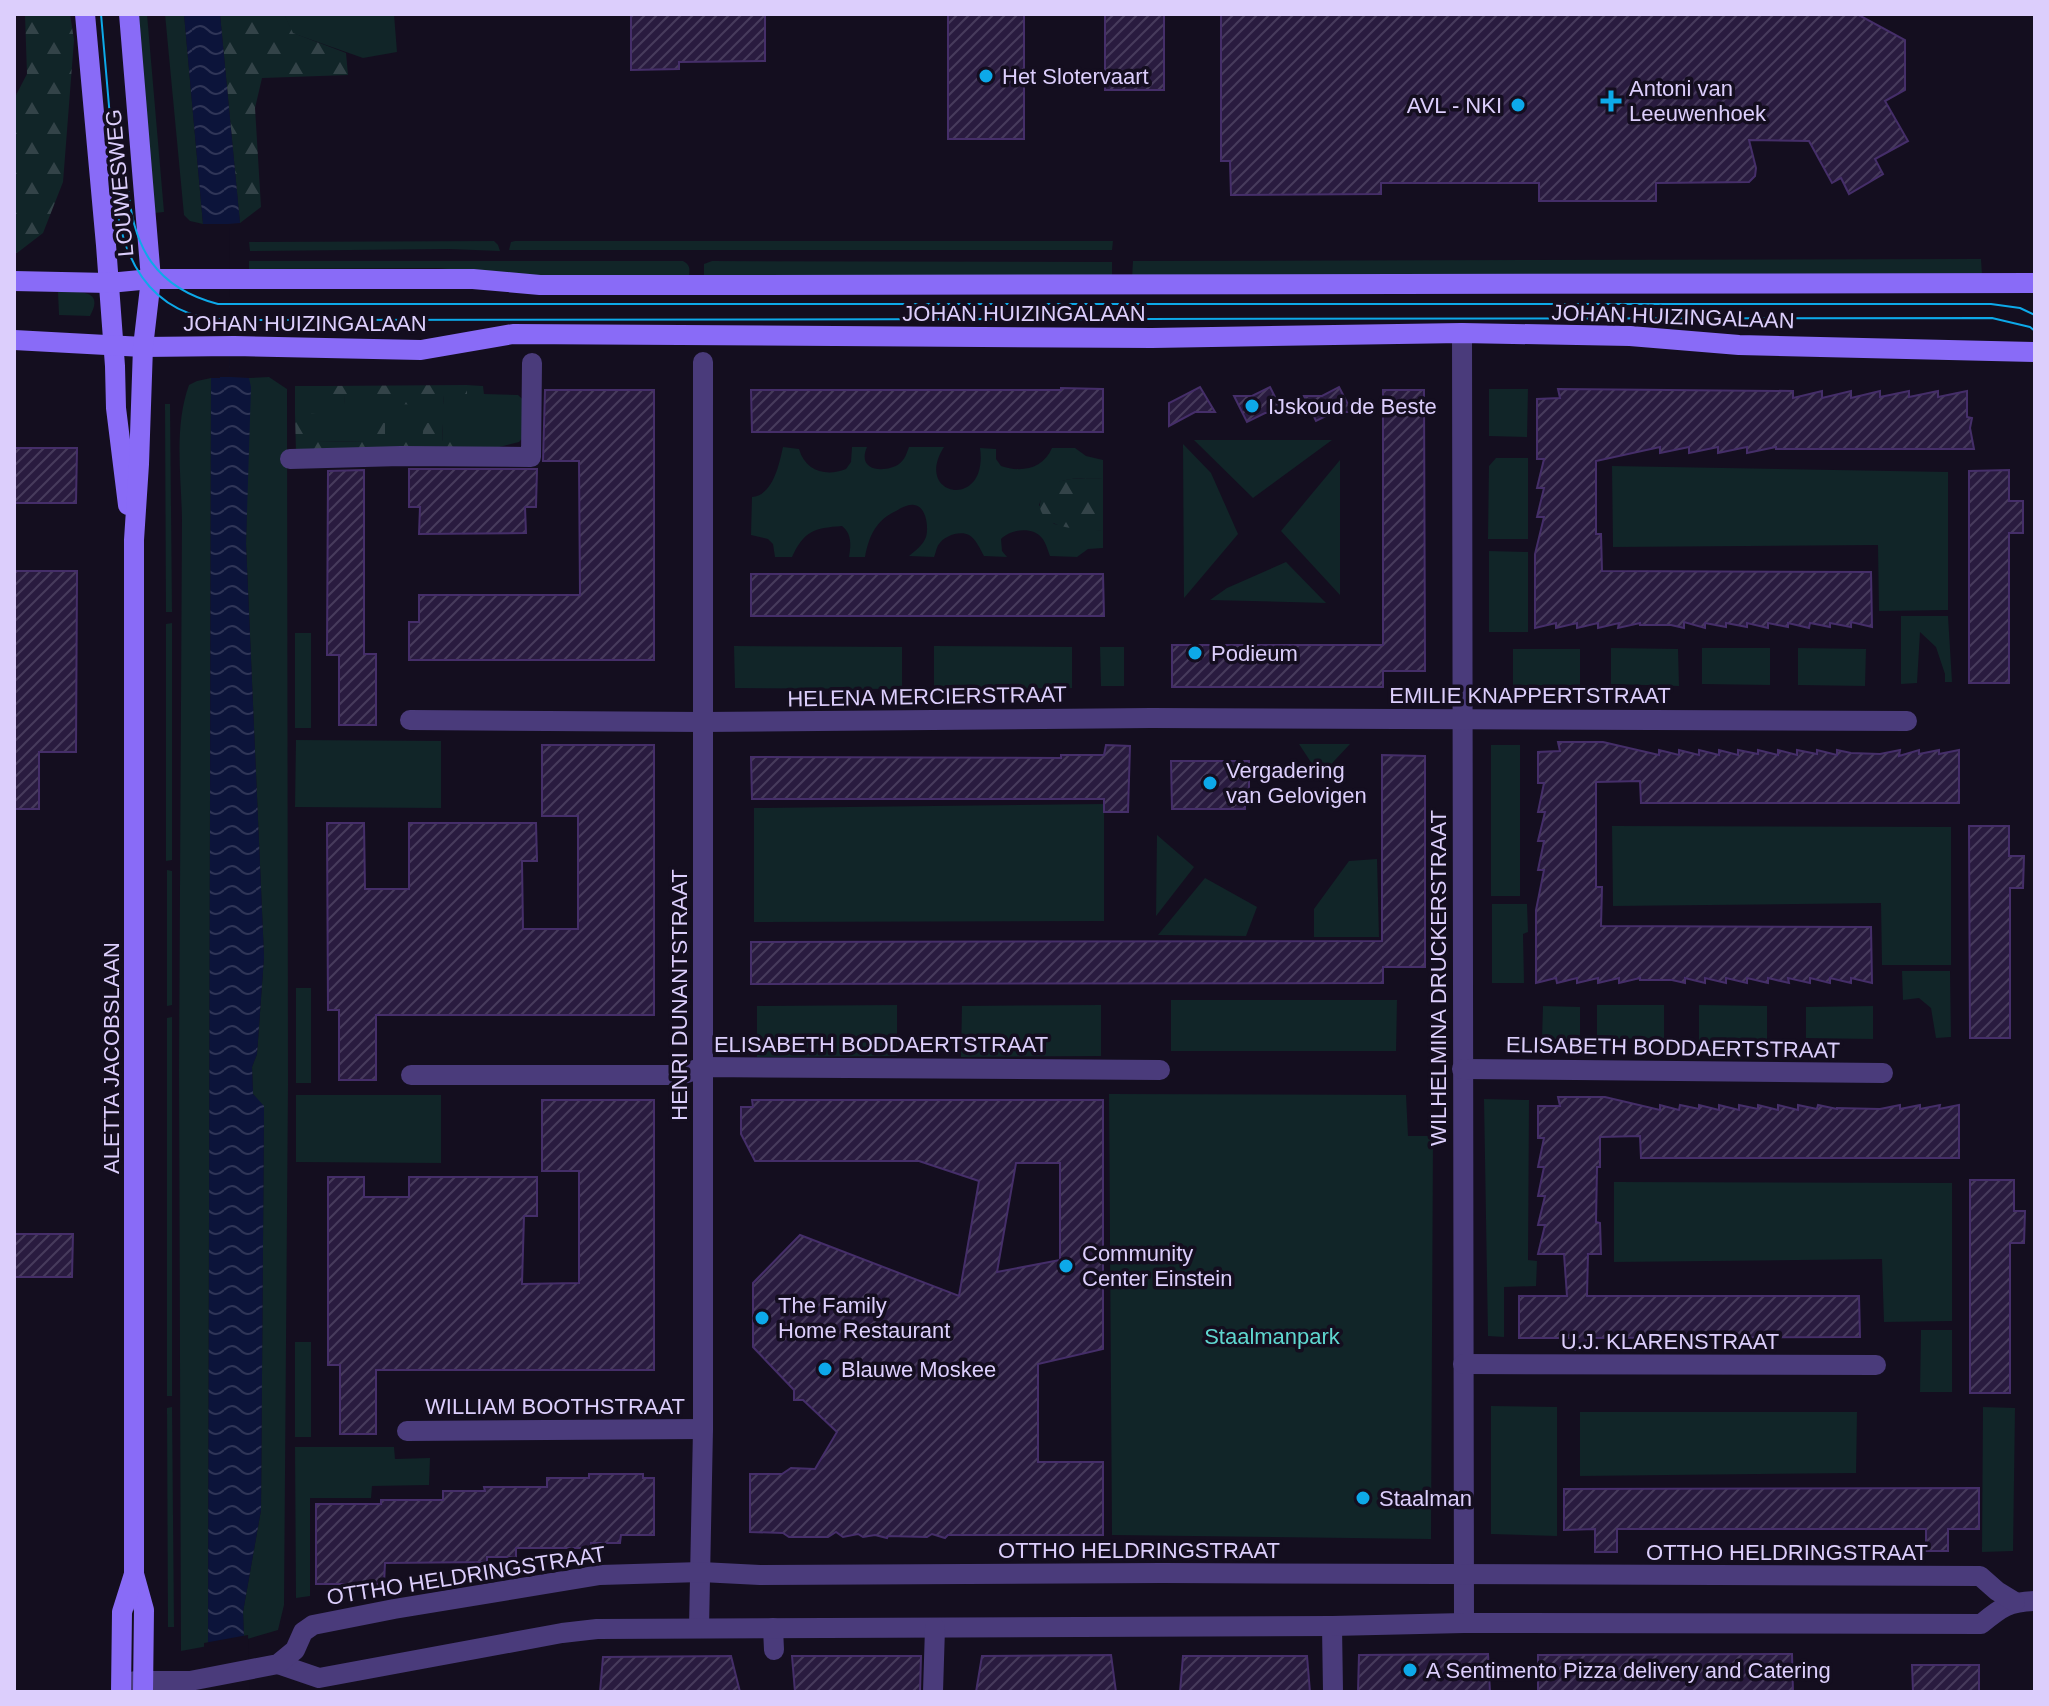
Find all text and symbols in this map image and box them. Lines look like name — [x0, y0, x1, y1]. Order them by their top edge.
place label: Het Slotervaart — [1002, 64, 1149, 89]
marker: Het Slotervaart — [977, 67, 995, 85]
place label: Antoni van Leeuwenhoek — [1629, 76, 1767, 126]
marker: Antoni van Leeuwenhoek — [1600, 90, 1622, 112]
place label: AVL - NKI — [1407, 93, 1502, 118]
marker: AVL - NKI — [1509, 96, 1527, 114]
street label: LOUWESWEG — [101, 108, 138, 258]
street label: JOHAN HUIZINGALAAN — [1551, 300, 1795, 333]
street label: JOHAN HUIZINGALAAN — [902, 301, 1146, 326]
street label: JOHAN HUIZINGALAAN — [183, 311, 427, 336]
place label: IJskoud de Beste — [1268, 394, 1437, 419]
marker: IJskoud de Beste — [1243, 397, 1261, 415]
place label: Podieum — [1211, 641, 1298, 666]
marker: Podieum — [1186, 644, 1204, 662]
street label: HELENA MERCIERSTRAAT — [787, 682, 1067, 711]
street label: EMILIE KNAPPERTSTRAAT — [1389, 683, 1671, 708]
place label: Vergadering van Gelovigen — [1226, 758, 1367, 808]
marker: Vergadering van Gelovigen — [1201, 774, 1219, 792]
street label: WILHELMINA DRUCKERSTRAAT — [1426, 810, 1451, 1146]
street label: HENRI DUNANTSTRAAT — [667, 869, 692, 1121]
street label: ALETTA JACOBSLAAN — [99, 942, 124, 1174]
street label: ELISABETH BODDAERTSTRAAT — [714, 1032, 1048, 1057]
street label: ELISABETH BODDAERTSTRAAT — [1506, 1032, 1840, 1063]
place label: Community Center Einstein — [1082, 1241, 1232, 1291]
marker: Community Center Einstein — [1057, 1257, 1075, 1275]
place label: The Family Home Restaurant — [778, 1293, 950, 1343]
marker: The Family Home Restaurant — [753, 1309, 771, 1327]
park label: Staalmanpark — [1204, 1324, 1341, 1349]
street label: U.J. KLARENSTRAAT — [1561, 1329, 1779, 1354]
place label: Blauwe Moskee — [841, 1357, 996, 1382]
marker: Blauwe Moskee — [816, 1360, 834, 1378]
street label: WILLIAM BOOTHSTRAAT — [425, 1394, 685, 1419]
place label: Staalman — [1379, 1486, 1472, 1511]
marker: Staalman — [1354, 1489, 1372, 1507]
street label: OTTHO HELDRINGSTRAAT — [998, 1538, 1280, 1563]
street label: OTTHO HELDRINGSTRAAT — [1646, 1540, 1928, 1565]
street label: OTTHO HELDRINGSTRAAT — [325, 1541, 607, 1610]
place label: A Sentimento Pizza delivery and Catering — [1426, 1658, 1831, 1683]
marker: A Sentimento Pizza delivery and Catering — [1401, 1661, 1419, 1679]

